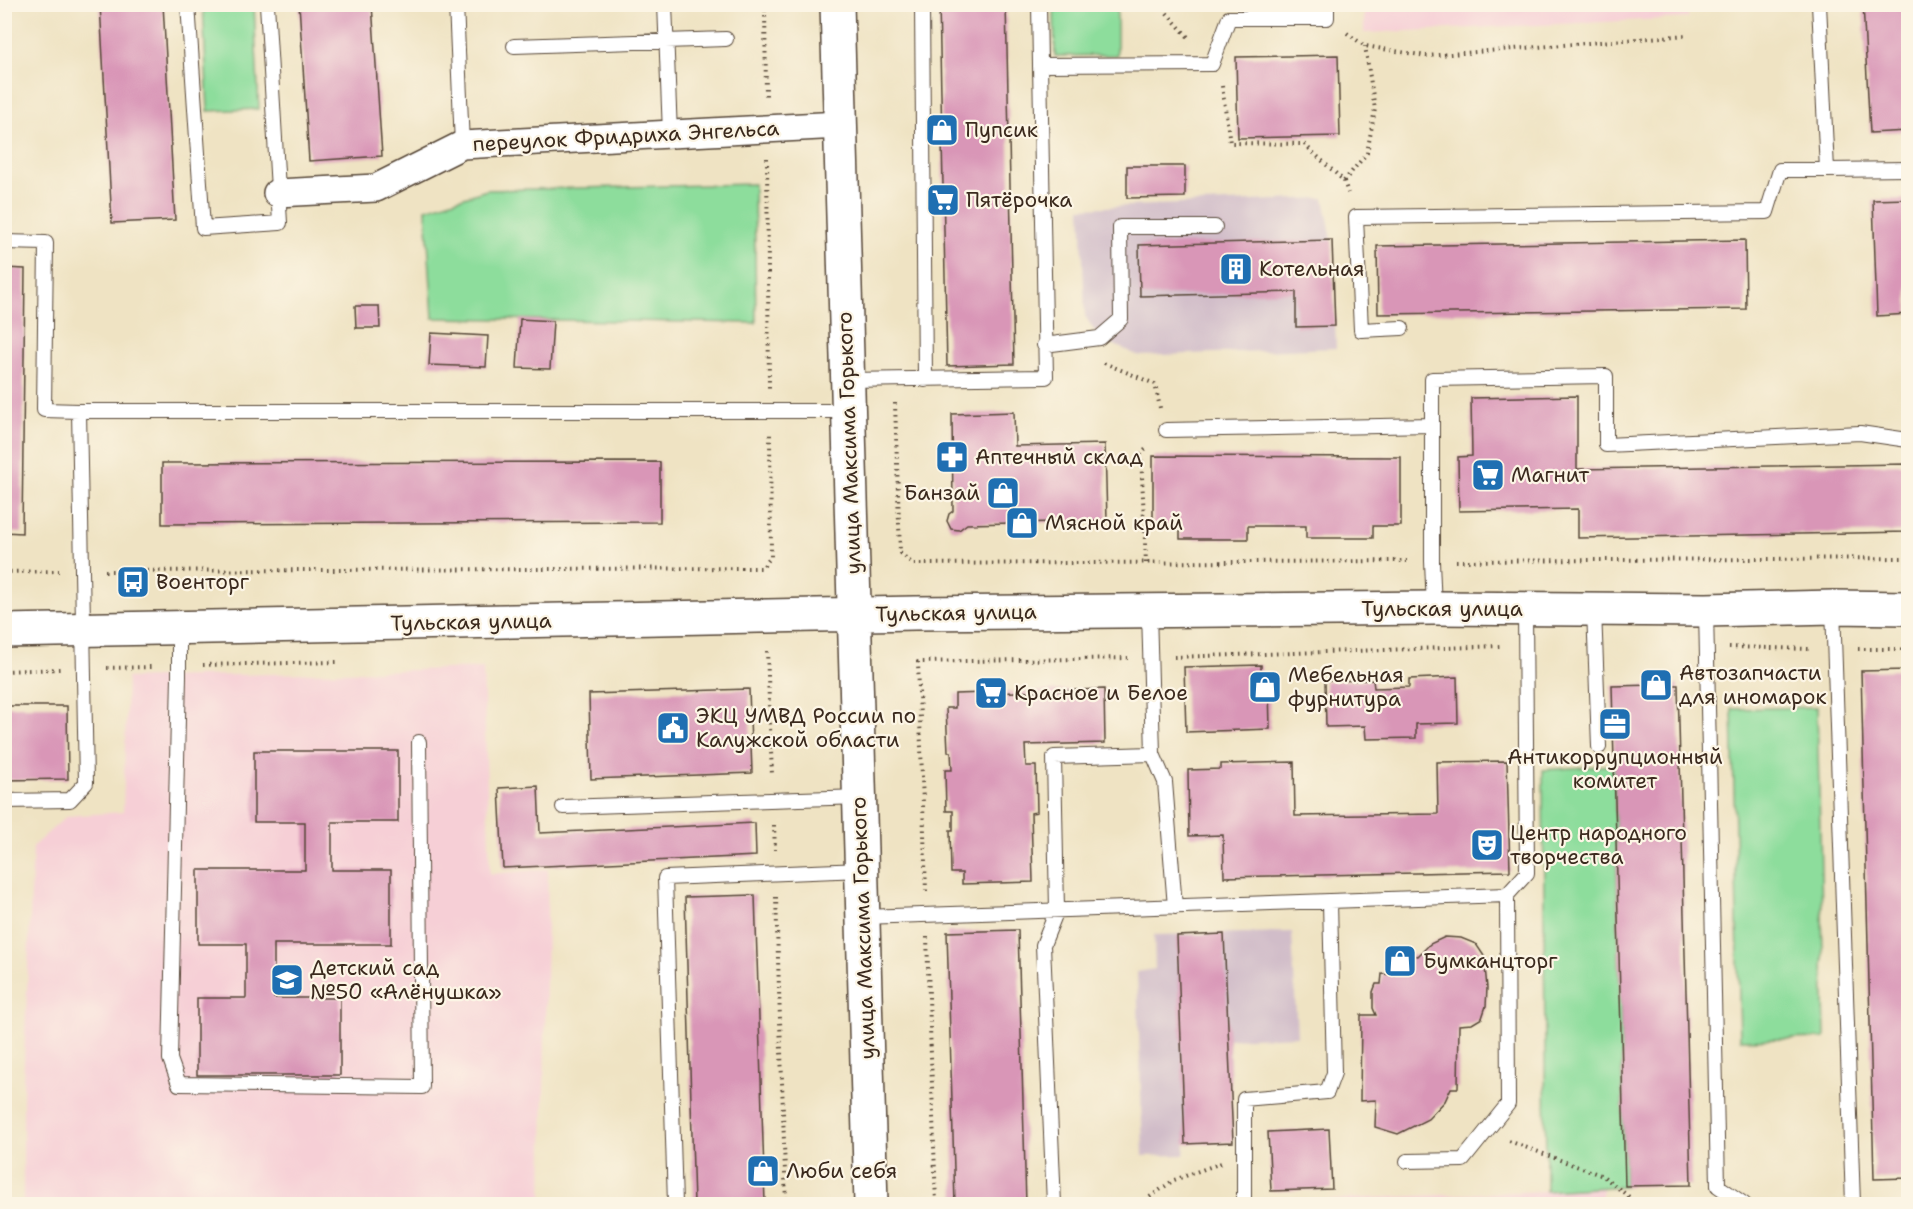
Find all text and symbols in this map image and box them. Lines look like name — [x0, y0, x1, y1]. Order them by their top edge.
shop icon: Пупсик — [924, 112, 960, 148]
street label: переулок Фридриха Энгельса — [472, 114, 780, 158]
place label: Пупсик — [965, 116, 1038, 144]
supermarket icon: Пятёрочка — [925, 182, 961, 218]
place label: Пятёрочка — [966, 186, 1072, 214]
building icon: Котельная — [1218, 251, 1254, 287]
place label: Котельная — [1259, 255, 1365, 283]
street label: улица Максима Горького — [830, 311, 868, 575]
pharmacy icon: Аптечный склад — [934, 439, 970, 475]
place label: Аптечный склад — [975, 443, 1143, 471]
supermarket icon: Магнит — [1470, 457, 1506, 493]
place label: Магнит — [1511, 461, 1590, 489]
shop icon: Банзай — [985, 475, 1021, 511]
place label: Банзай — [904, 479, 980, 507]
shop icon: Мясной край — [1004, 505, 1040, 541]
place label: Мясной край — [1045, 509, 1183, 537]
bus stop icon: Военторг — [115, 564, 151, 600]
place label: Военторг — [156, 568, 250, 596]
street label: Тульская улица — [1361, 595, 1523, 623]
street label: Тульская улица — [875, 598, 1037, 628]
street label: Тульская улица — [390, 607, 552, 637]
place label: Автозапчасти для иномарок — [1679, 659, 1827, 711]
place label: Мебельная фурнитура — [1288, 661, 1404, 713]
shop icon: Автозапчасти для иномарок — [1638, 667, 1674, 703]
shop icon: Мебельная фурнитура — [1247, 669, 1283, 705]
supermarket icon: Красное и Белое — [973, 675, 1009, 711]
place label: Красное и Белое — [1014, 679, 1188, 707]
place label: ЭКЦ УМВД России по Калужской области — [696, 702, 916, 754]
office icon: Антикоррупционный комитет — [1597, 706, 1633, 742]
public building icon: ЭКЦ УМВД России по Калужской области — [655, 710, 691, 746]
place label: Антикоррупционный комитет — [1507, 743, 1723, 795]
street label: улица Максима Горького — [844, 796, 882, 1060]
place label: Центр народного творчества — [1510, 819, 1687, 871]
theatre icon: Центр народного творчества — [1469, 827, 1505, 863]
shop icon: Бумканцторг — [1382, 943, 1418, 979]
place label: Бумканцторг — [1423, 947, 1558, 975]
place label: Детский сад №50 «Алёнушка» — [310, 954, 502, 1006]
school or university icon: Детский сад №50 «Алёнушка» — [269, 962, 305, 998]
shop icon: Люби себя — [745, 1153, 781, 1189]
place label: Люби себя — [786, 1157, 897, 1185]

